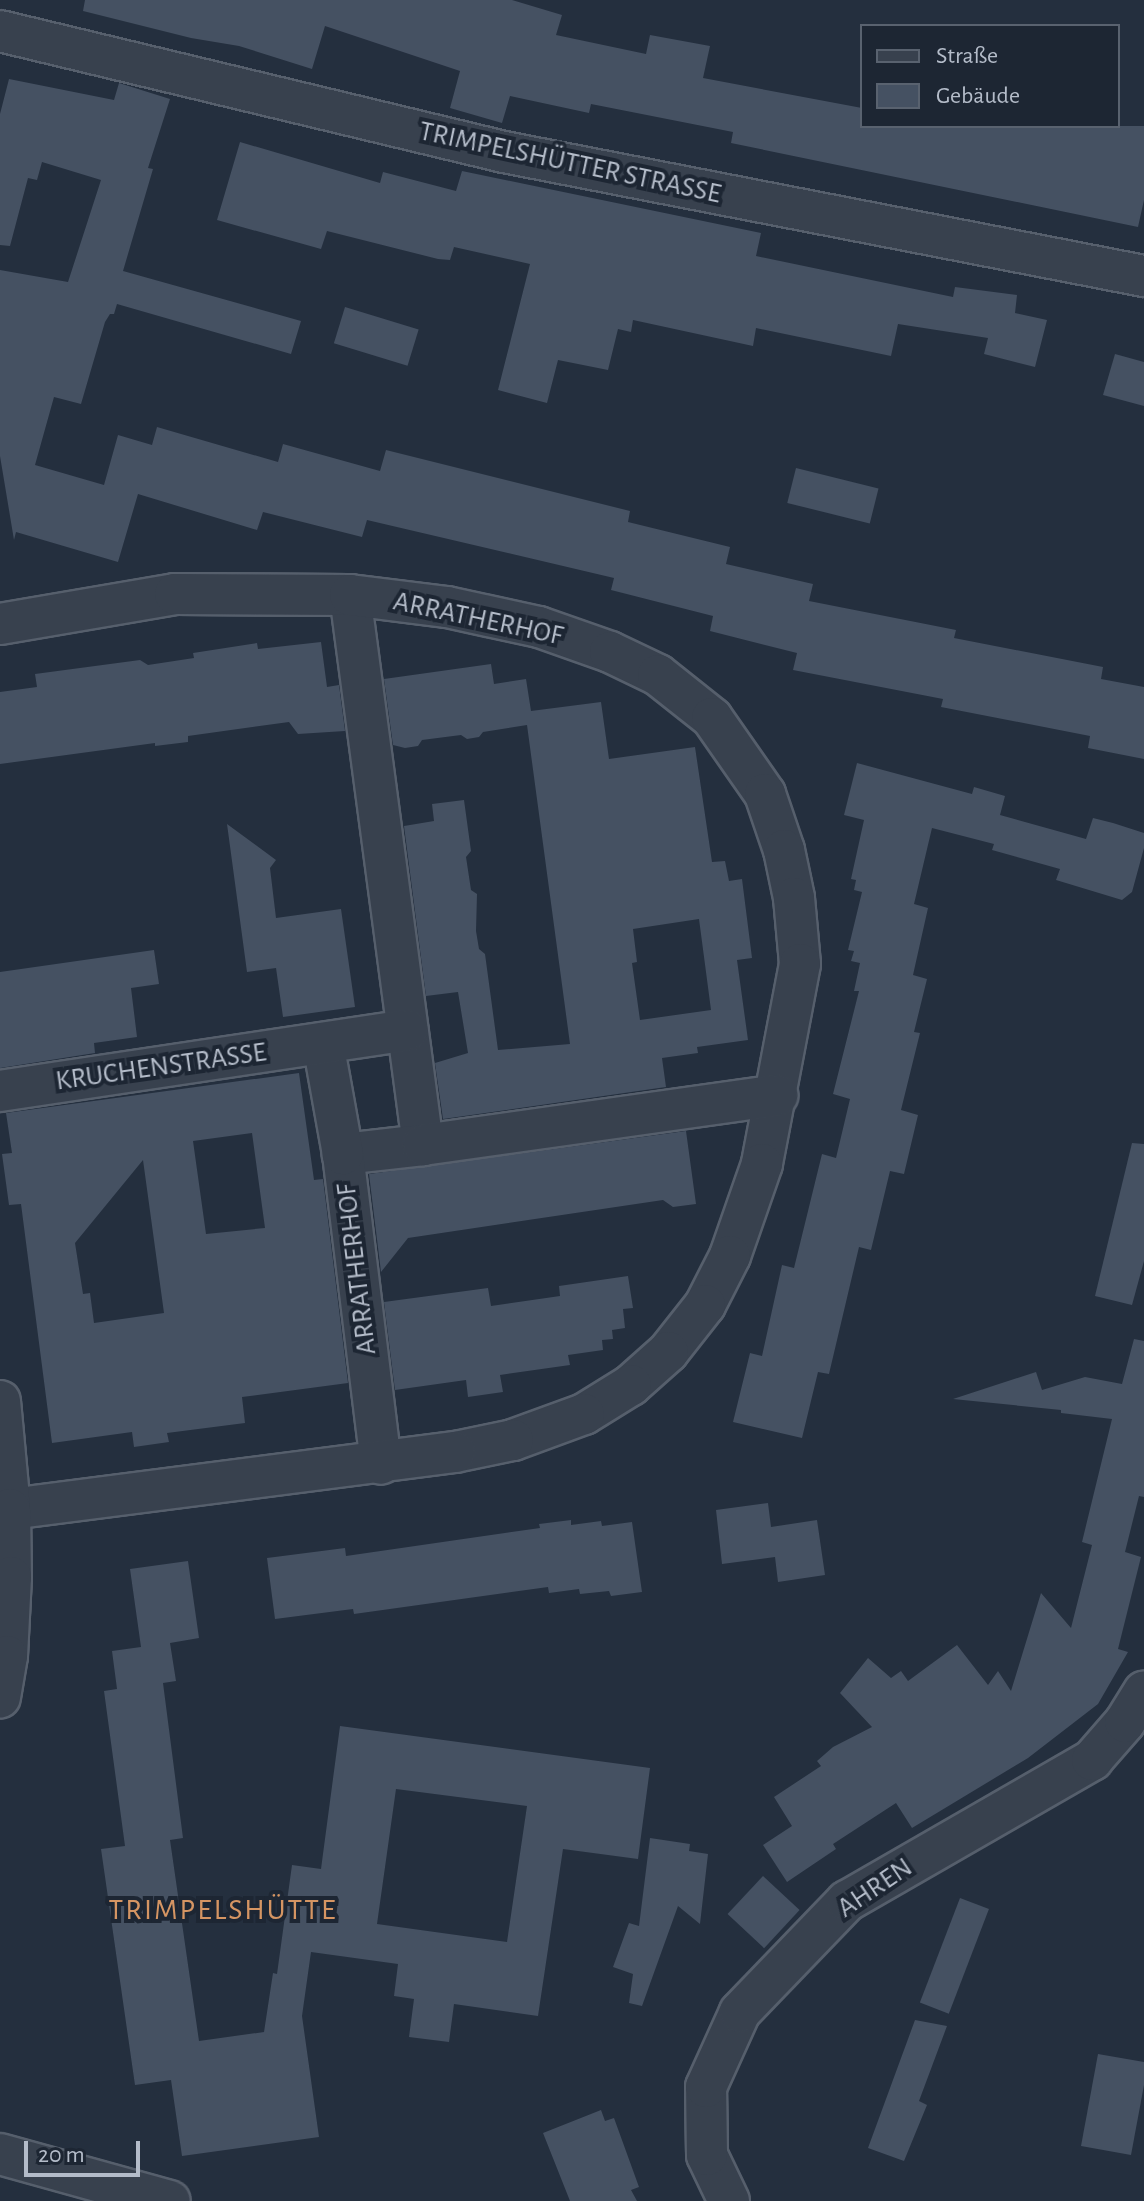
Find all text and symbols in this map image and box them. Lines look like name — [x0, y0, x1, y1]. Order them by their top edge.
legend — [860, 24, 1120, 128]
text: Straße — [936, 44, 998, 68]
text: Gebäude — [936, 84, 1020, 108]
street label: TRIMPELSHÜTTER STRASSE — [416, 115, 724, 211]
street label: ARRATHERHOF — [390, 585, 566, 653]
street label: KRUCHENSTRASSE — [54, 1036, 268, 1098]
street label: ARRATHERHOF — [330, 1181, 384, 1357]
street label: AHREN — [831, 1851, 919, 1925]
district label: TRIMPELSHÜTTE — [109, 1892, 337, 1928]
scale bar — [28, 2125, 144, 2175]
text: 20 m — [38, 2143, 85, 2167]

